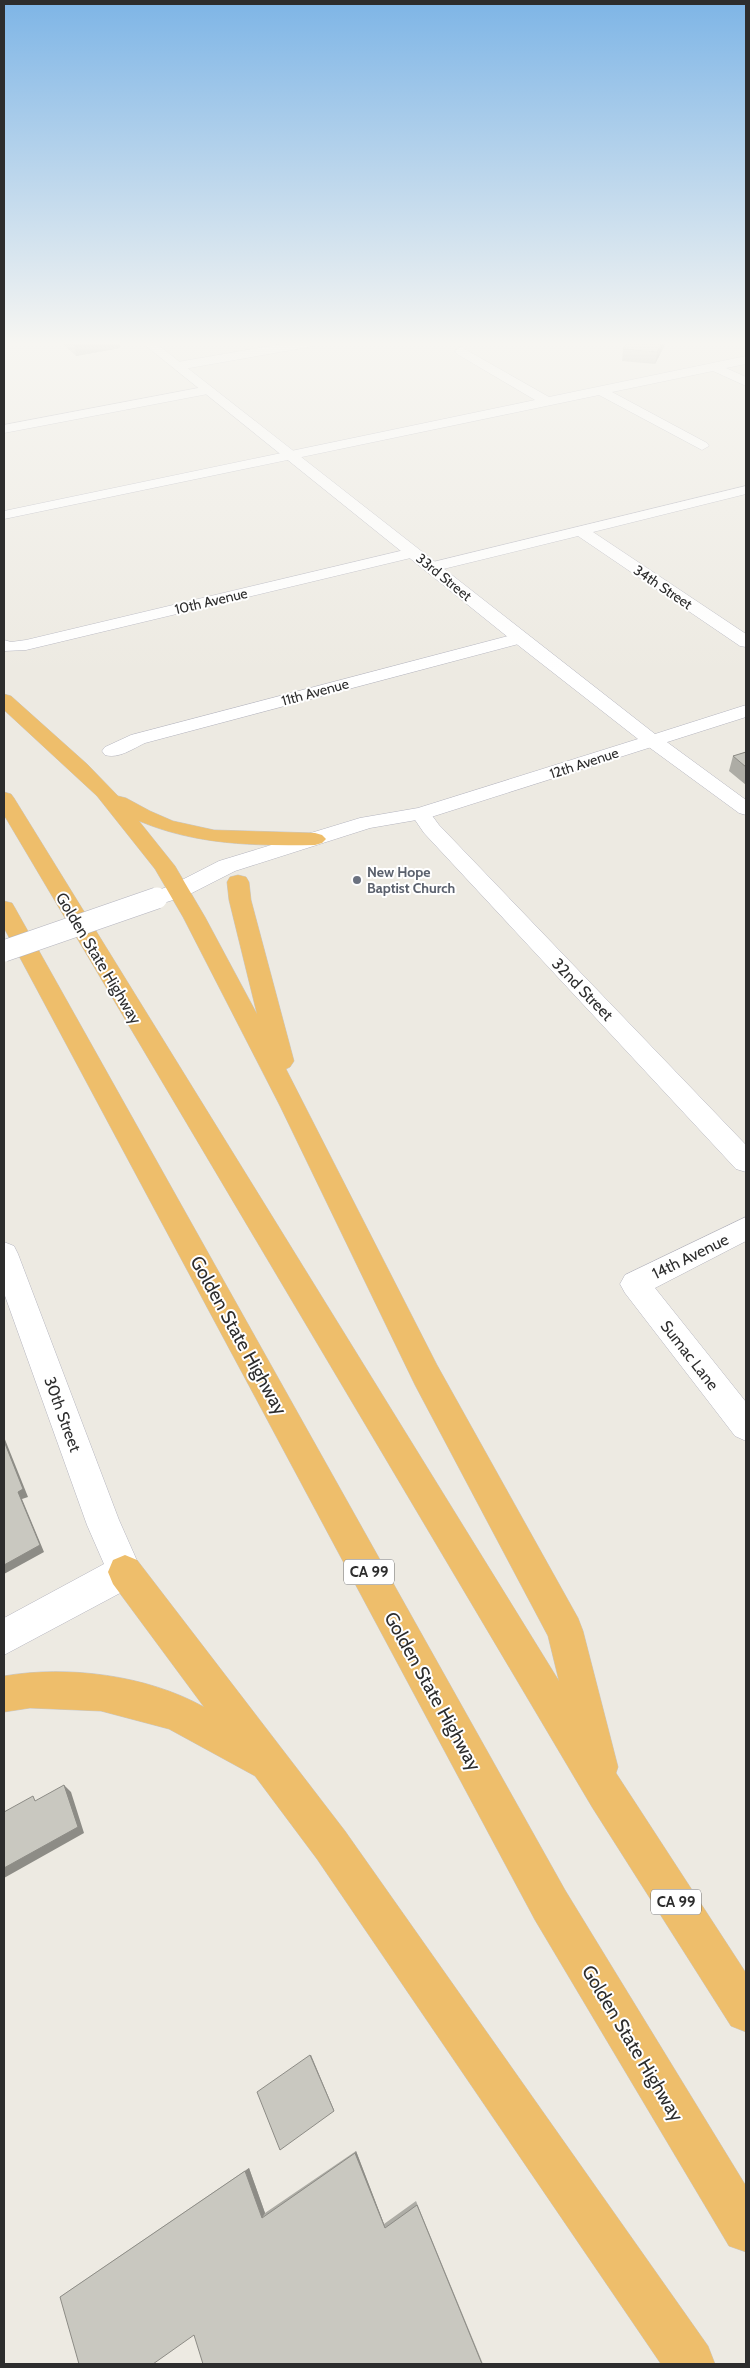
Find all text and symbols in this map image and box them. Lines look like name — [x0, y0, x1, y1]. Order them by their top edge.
street label: 33rd Street — [413, 549, 476, 605]
street label: 34th Street — [630, 561, 696, 613]
street label: 10th Avenue — [173, 584, 249, 618]
street label: 11th Avenue — [279, 674, 351, 710]
street label: 12th Avenue — [547, 743, 621, 783]
place label: New Hope Baptist Church — [367, 863, 455, 897]
marker: New Hope Baptist Church — [351, 874, 363, 886]
street label: Golden State Highway — [52, 889, 145, 1027]
street label: 32nd Street — [548, 954, 618, 1025]
street label: 14th Avenue — [649, 1230, 732, 1283]
street label: Golden State Highway — [185, 1252, 292, 1419]
street label: Sumac Lane — [657, 1317, 723, 1394]
street label: 30th Street — [40, 1374, 85, 1455]
road number: CA 99 — [344, 1560, 394, 1584]
street label: Golden State Highway — [379, 1608, 486, 1775]
road number: CA 99 — [651, 1890, 701, 1914]
street label: Golden State Highway — [577, 1961, 688, 2126]

